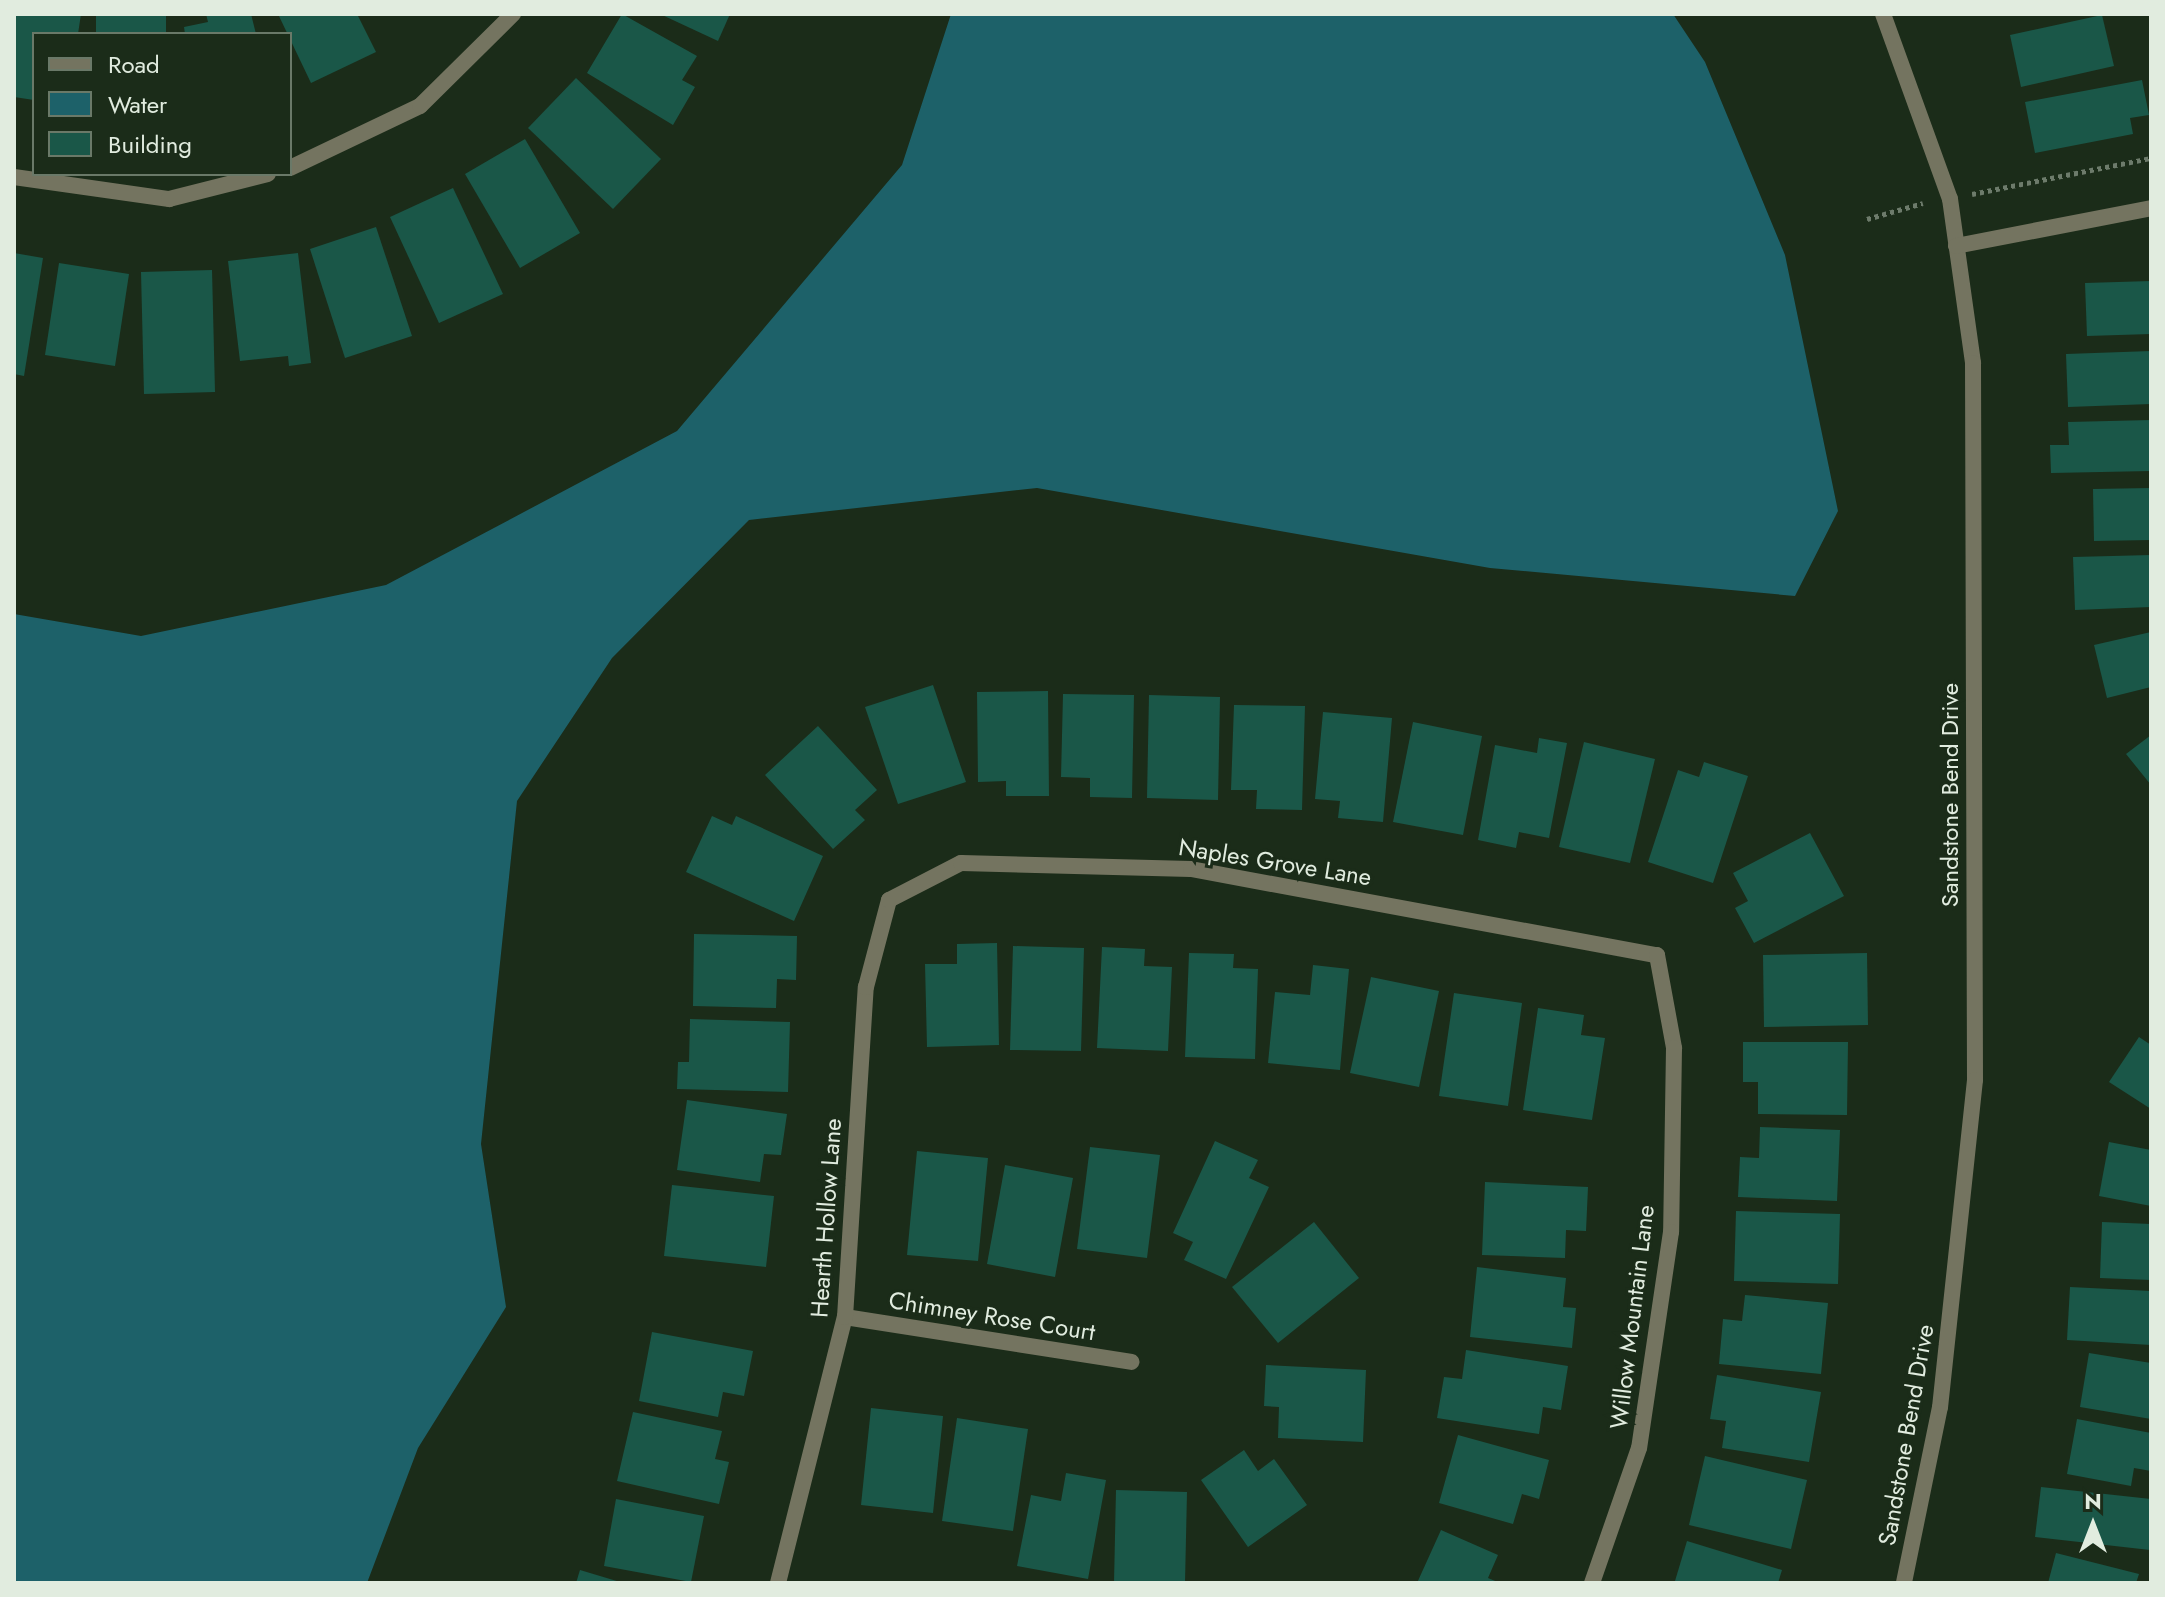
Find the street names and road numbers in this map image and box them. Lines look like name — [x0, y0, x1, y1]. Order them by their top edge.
street label: Sandstone Bend Drive — [1936, 683, 1964, 907]
street label: Naples Grove Lane — [1177, 833, 1373, 891]
street label: Hearth Hollow Lane — [805, 1117, 847, 1319]
street label: Willow Mountain Lane — [1604, 1203, 1660, 1431]
street label: Chimney Rose Court — [887, 1285, 1097, 1347]
street label: Sandstone Bend Drive — [1872, 1322, 1940, 1548]

